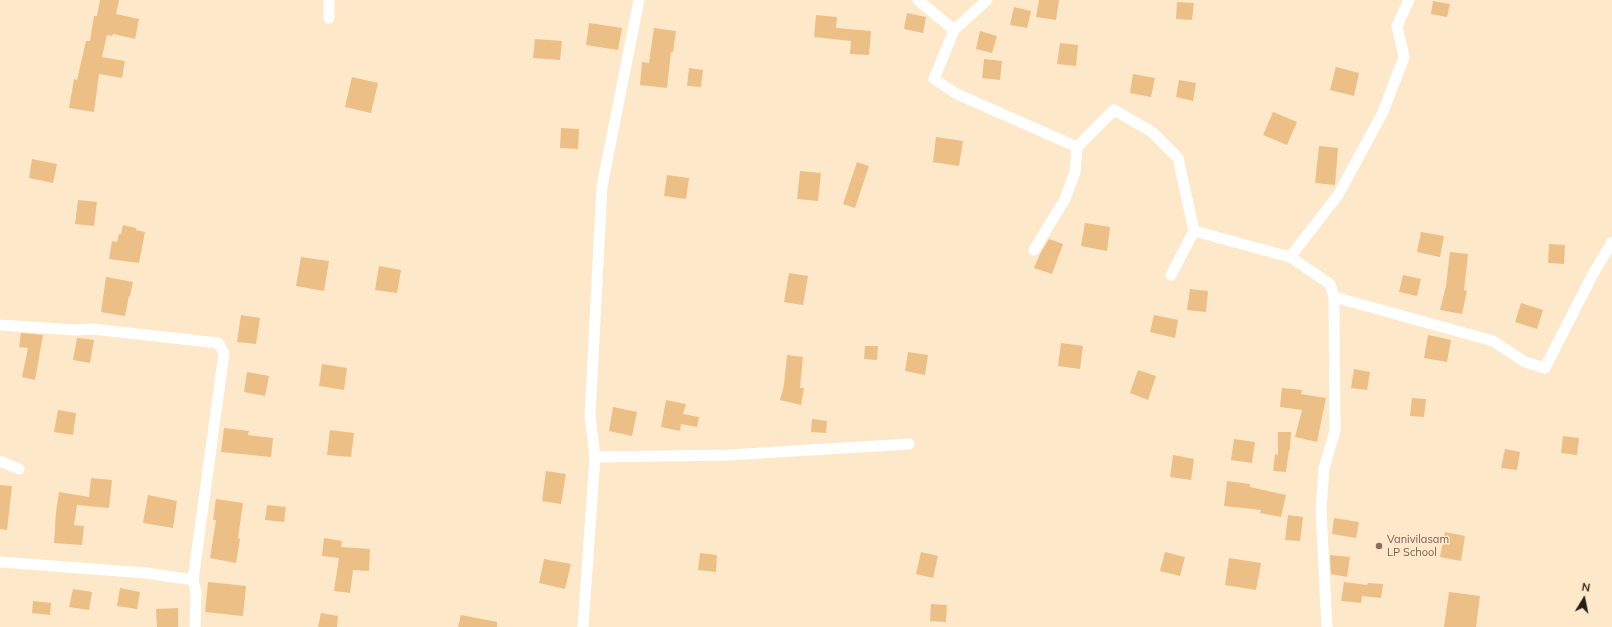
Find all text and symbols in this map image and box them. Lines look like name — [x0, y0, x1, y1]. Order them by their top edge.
place label: Vanivilasam LP School — [1387, 533, 1449, 559]
marker: Vanivilasam LP School — [1374, 541, 1384, 551]
north arrow — [1564, 579, 1604, 619]
text: N — [1581, 580, 1591, 595]

